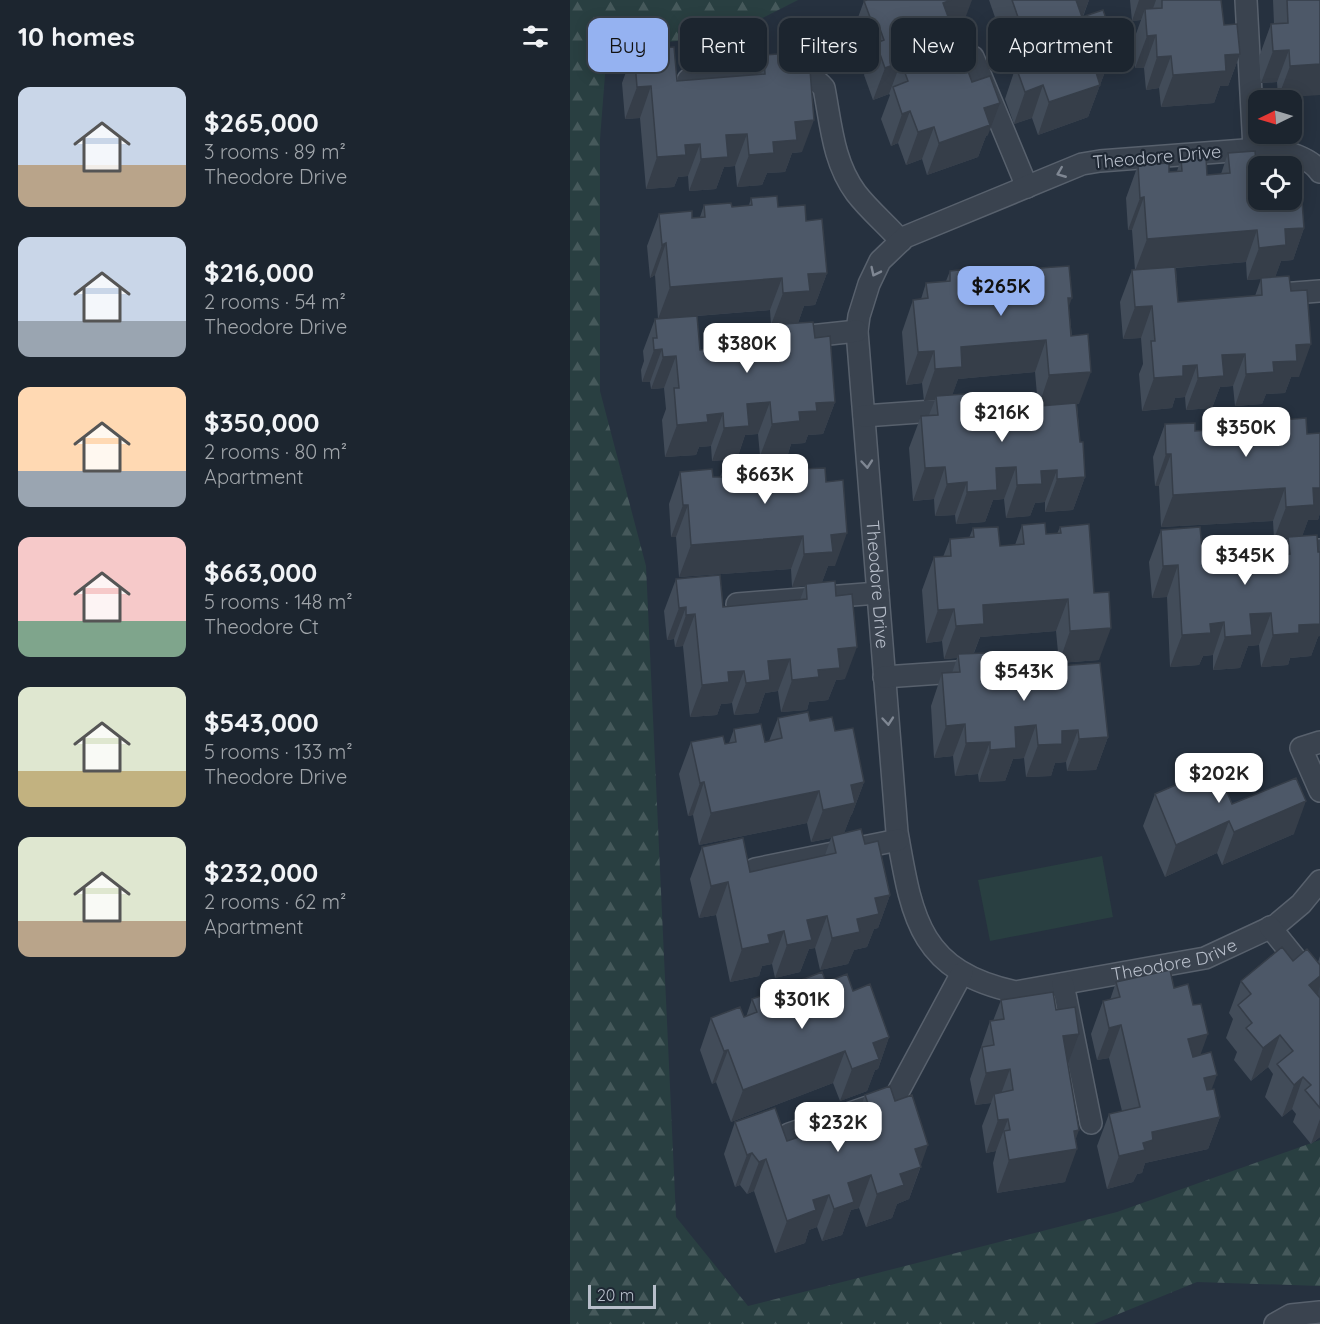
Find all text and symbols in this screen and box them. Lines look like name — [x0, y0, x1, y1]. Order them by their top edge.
chip: Buy — [588, 18, 668, 72]
chip: Rent — [680, 18, 767, 72]
chip: Filters — [779, 18, 879, 72]
chip: New — [891, 18, 976, 72]
chip: Apartment — [988, 18, 1134, 72]
text: 10 homes — [18, 20, 135, 53]
icon: filters — [519, 20, 552, 53]
north arrow — [1248, 90, 1302, 144]
map controls — [1248, 90, 1302, 210]
text: $265,000 — [204, 106, 319, 139]
icon: home — [66, 111, 138, 183]
text: 3 rooms · 89 m² — [204, 139, 346, 164]
street label: Theodore Drive — [1092, 139, 1222, 174]
button: locate — [1248, 156, 1302, 210]
text: Theodore Drive — [204, 164, 347, 189]
one-way arrow — [1056, 166, 1067, 178]
text: $216,000 — [204, 256, 314, 289]
icon: home — [66, 261, 138, 333]
one-way arrow — [870, 266, 882, 277]
pin: $265K — [959, 266, 1043, 317]
text: $265K — [972, 273, 1031, 298]
text: 2 rooms · 54 m² — [204, 289, 346, 314]
text: Theodore Drive — [204, 314, 347, 339]
pin: $380K — [705, 323, 789, 374]
text: $380K — [717, 330, 777, 355]
pin: $216K — [960, 392, 1044, 443]
text: $216K — [974, 399, 1030, 424]
text: $350,000 — [204, 406, 319, 439]
pin: $350K — [1204, 407, 1288, 458]
icon: home — [66, 411, 138, 483]
text: $350K — [1216, 414, 1276, 439]
text: 2 rooms · 80 m² — [204, 439, 347, 464]
pin: $663K — [723, 454, 807, 505]
one-way arrow — [861, 459, 874, 468]
text: $663K — [736, 461, 794, 486]
text: Apartment — [204, 464, 304, 489]
street label: Theodore Drive — [861, 519, 894, 650]
pin: $345K — [1203, 535, 1287, 586]
text: $345K — [1215, 542, 1275, 567]
text: $663,000 — [204, 556, 317, 589]
icon: home — [66, 561, 138, 633]
text: 5 rooms · 148 m² — [204, 589, 353, 614]
text: Theodore Ct — [204, 614, 319, 639]
pin: $543K — [982, 651, 1066, 702]
text: $543K — [994, 658, 1054, 683]
text: $543,000 — [204, 706, 319, 739]
icon: home — [66, 711, 138, 783]
one-way arrow — [881, 717, 894, 726]
text: 5 rooms · 133 m² — [204, 739, 353, 764]
pin: $202K — [1177, 753, 1261, 804]
text: $202K — [1189, 760, 1249, 785]
text: Theodore Drive — [204, 764, 347, 789]
text: $232,000 — [204, 856, 318, 889]
icon: home — [66, 861, 138, 933]
text: 2 rooms · 62 m² — [204, 889, 346, 914]
text: Apartment — [204, 914, 304, 939]
street label: Theodore Drive — [1109, 933, 1240, 986]
pin: $301K — [760, 979, 844, 1030]
text: $301K — [774, 986, 830, 1011]
pin: $232K — [796, 1102, 880, 1153]
text: $232K — [809, 1109, 867, 1134]
scale bar — [588, 1282, 656, 1310]
text: 20 m — [597, 1285, 634, 1305]

